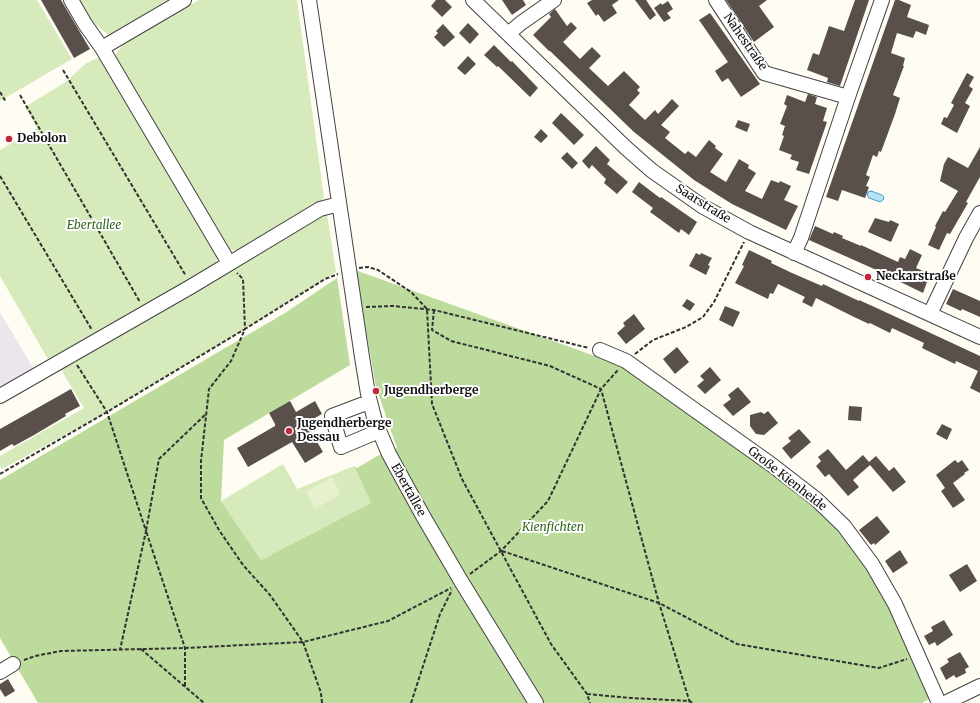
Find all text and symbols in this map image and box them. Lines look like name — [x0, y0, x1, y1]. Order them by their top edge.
street label: Nahestraße — [720, 11, 770, 73]
place label: Debolon — [17, 132, 67, 146]
marker: Debolon — [4, 134, 14, 144]
street label: Saarstraße — [673, 181, 733, 227]
park label: Ebertallee — [67, 219, 121, 233]
place label: Neckarstraße — [876, 270, 956, 284]
marker: Neckarstraße — [863, 272, 873, 282]
place label: Jugendherberge — [384, 384, 478, 398]
marker: Jugendherberge — [371, 386, 381, 396]
place label: Jugendherberge Dessau — [297, 417, 391, 445]
marker: Jugendherberge Dessau — [284, 426, 294, 436]
street label: Große Kienheide — [745, 444, 829, 514]
street label: Ebertallee — [388, 461, 428, 519]
park label: Kienfichten — [522, 521, 584, 535]

